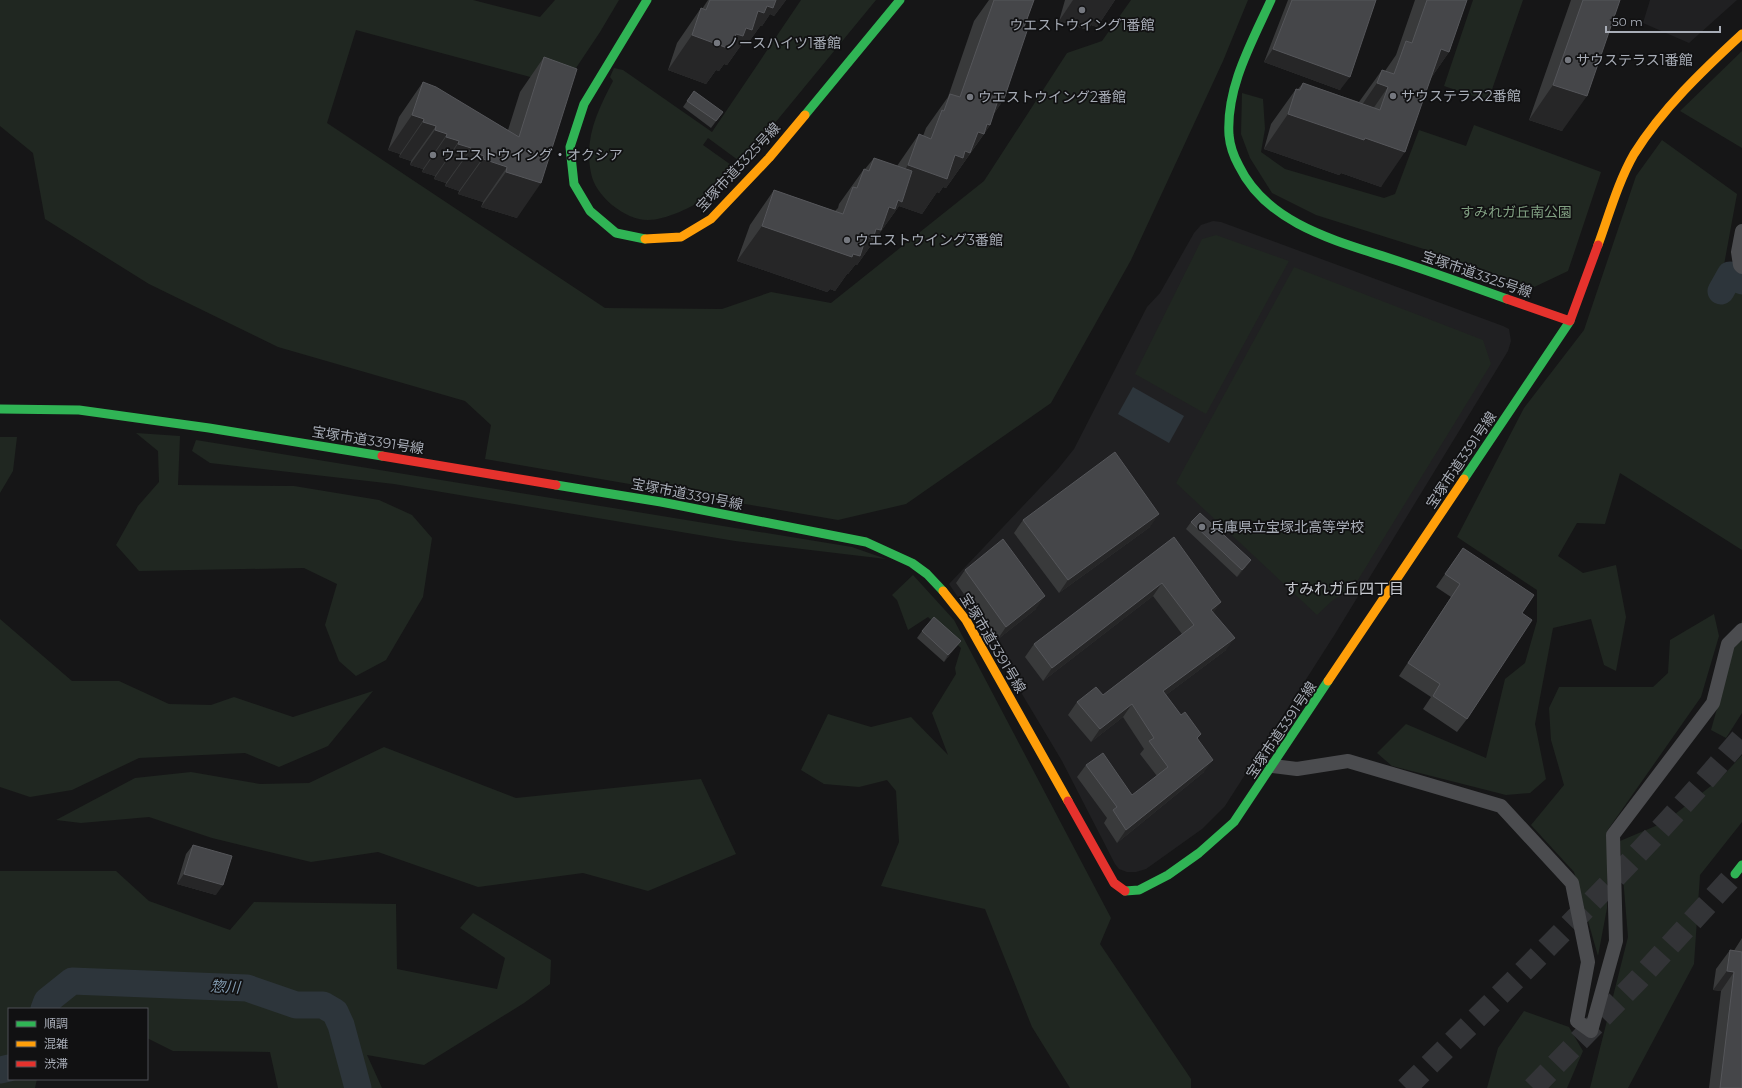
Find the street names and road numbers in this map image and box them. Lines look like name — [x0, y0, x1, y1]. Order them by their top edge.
street label: 宝塚市道3325号線 — [692, 119, 784, 215]
street label: 宝塚市道3325号線 — [1419, 247, 1535, 301]
street label: 宝塚市道3391号線 — [1422, 408, 1500, 512]
street label: 宝塚市道3391号線 — [311, 422, 425, 458]
street label: 宝塚市道3391号線 — [630, 474, 744, 514]
street label: 宝塚市道3391号線 — [956, 590, 1030, 696]
street label: 宝塚市道3391号線 — [1242, 678, 1320, 782]

